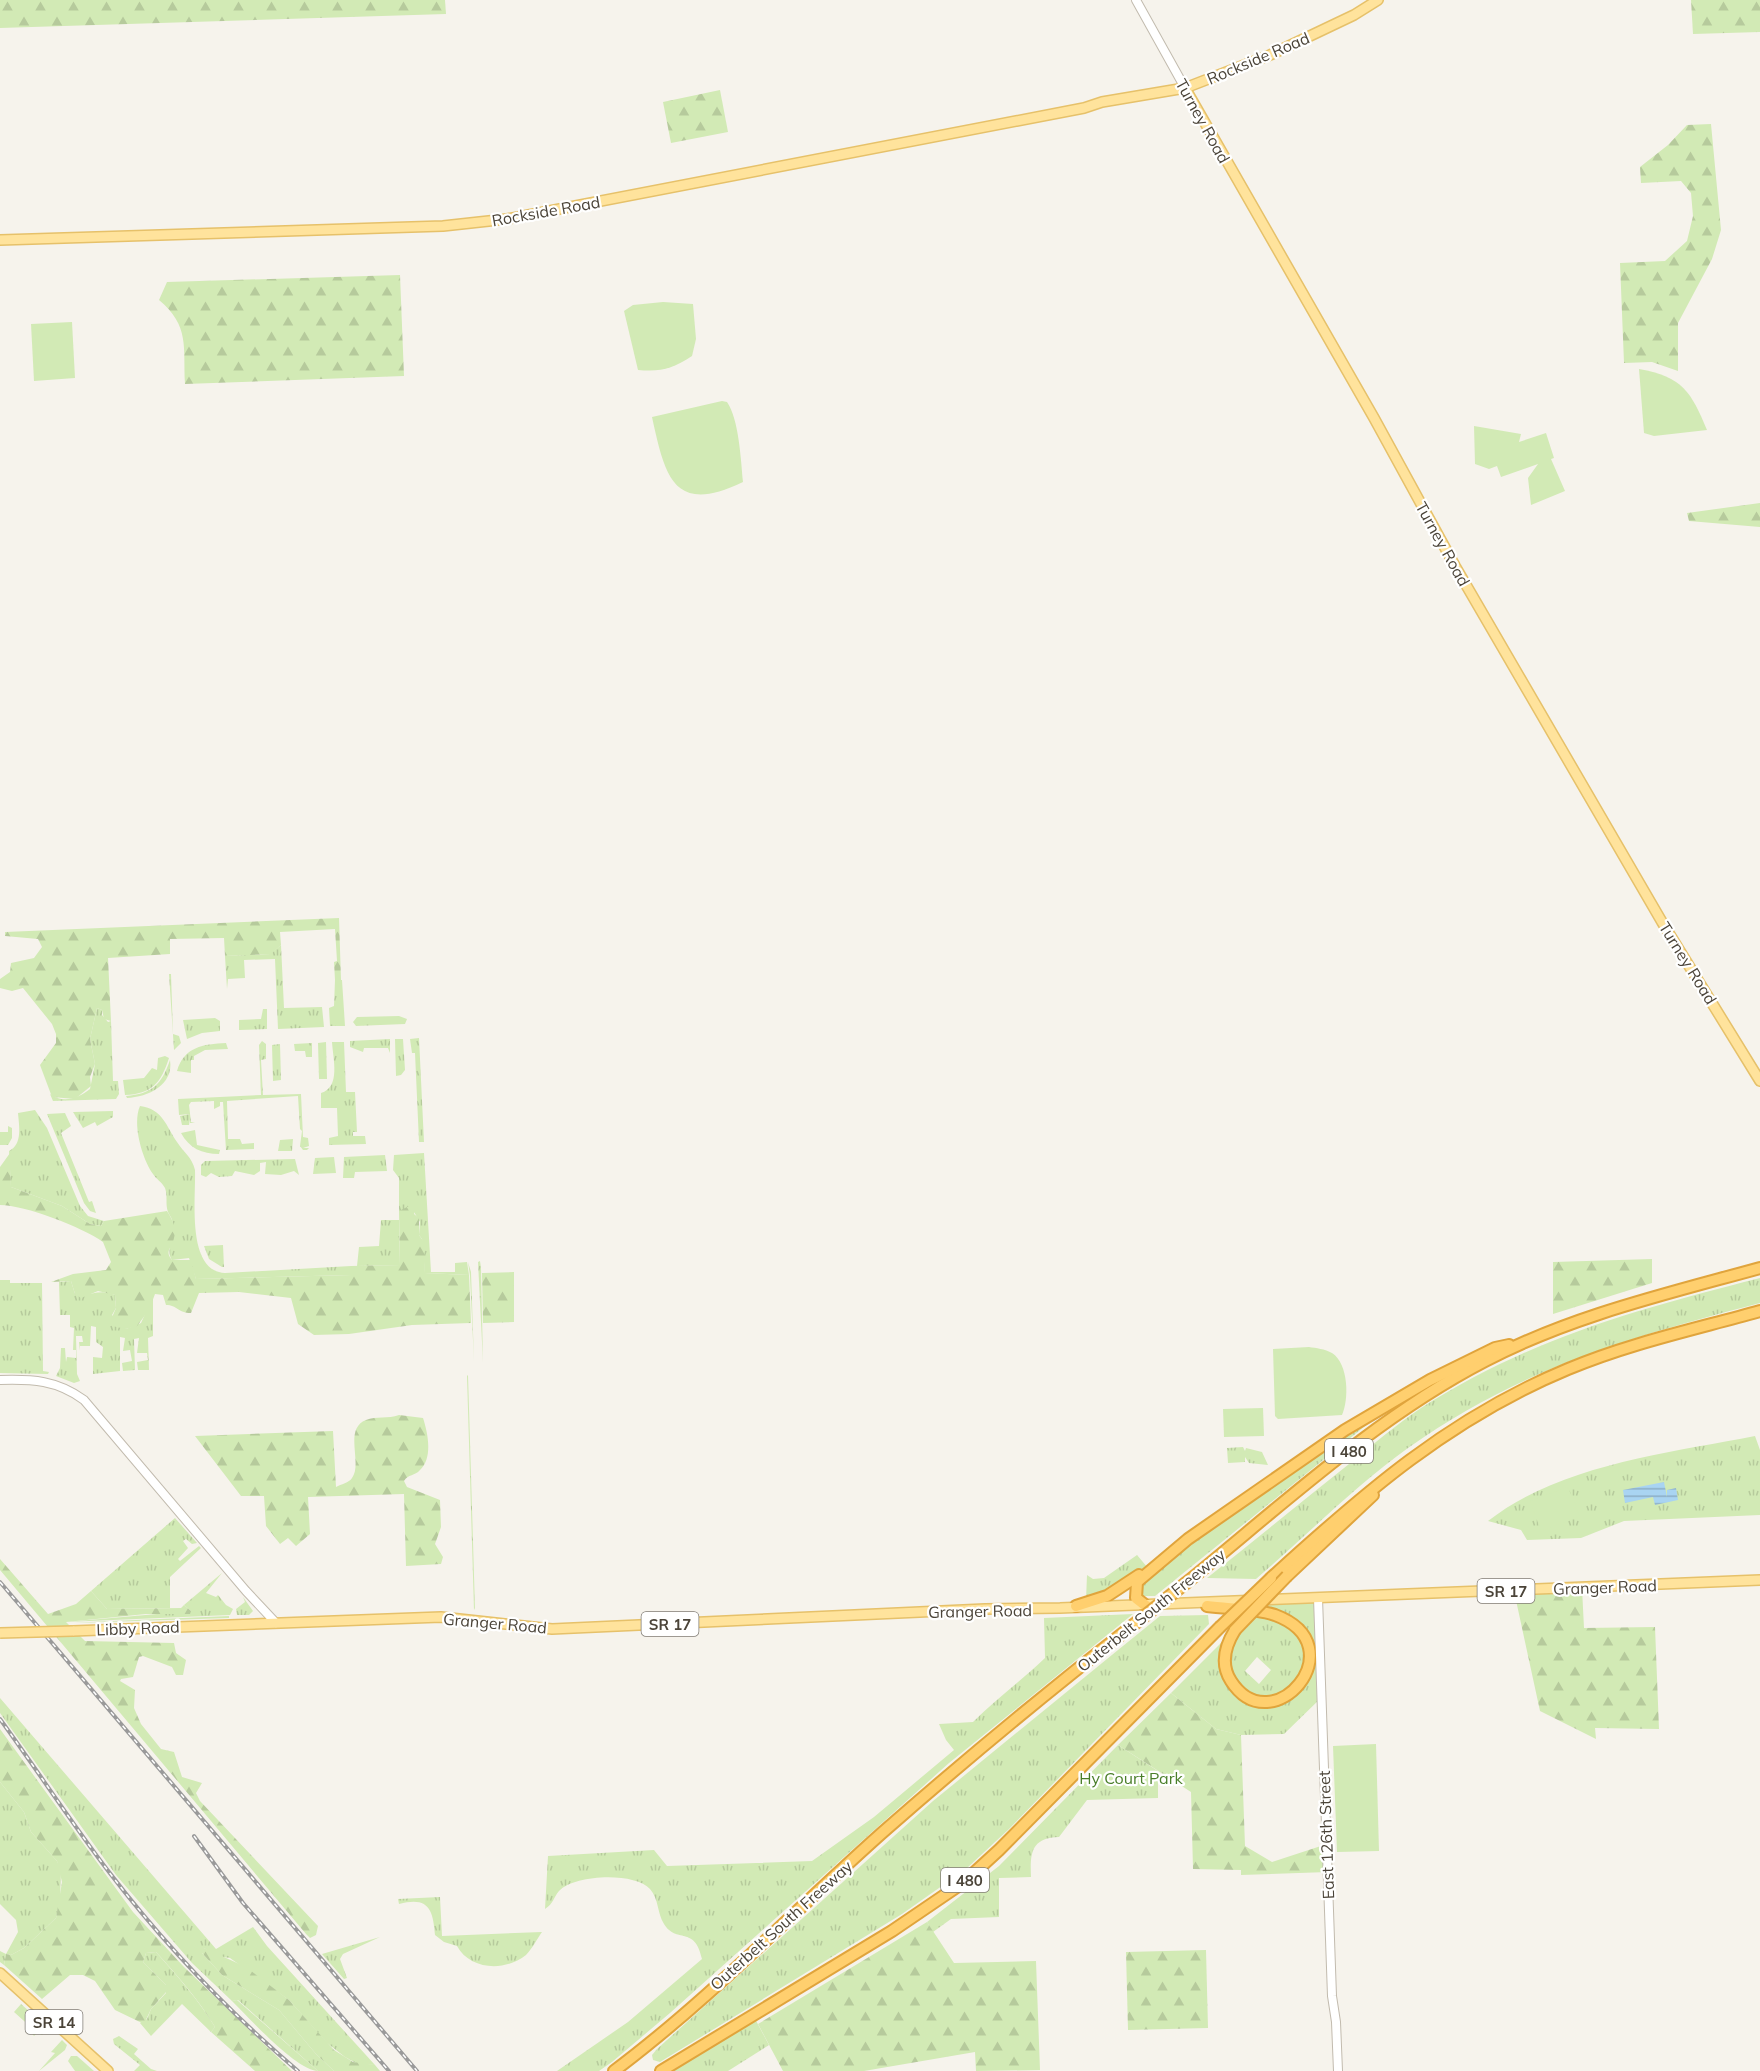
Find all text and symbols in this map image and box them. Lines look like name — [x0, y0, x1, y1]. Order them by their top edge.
street label: Rockside Road — [1204, 27, 1312, 89]
street label: Turney Road — [1172, 75, 1234, 167]
street label: Rockside Road — [490, 192, 602, 230]
street label: Turney Road — [1412, 498, 1474, 590]
street label: Turney Road — [1655, 918, 1721, 1008]
road number: I 480 — [1325, 1439, 1373, 1463]
street label: Outerbelt South Freeway — [1073, 1544, 1229, 1676]
street label: Granger Road — [1553, 1575, 1657, 1599]
road number: SR 17 — [1478, 1579, 1534, 1603]
street label: Granger Road — [928, 1600, 1032, 1622]
street label: Granger Road — [442, 1609, 548, 1637]
road number: SR 17 — [642, 1612, 698, 1636]
street label: Libby Road — [96, 1617, 180, 1639]
park label: Hy Court Park — [1079, 1768, 1183, 1788]
street label: East 126th Street — [1314, 1770, 1338, 1900]
street label: Outerbelt South Freeway — [706, 1855, 857, 1994]
road number: I 480 — [941, 1868, 989, 1892]
road number: SR 14 — [26, 2010, 82, 2034]

